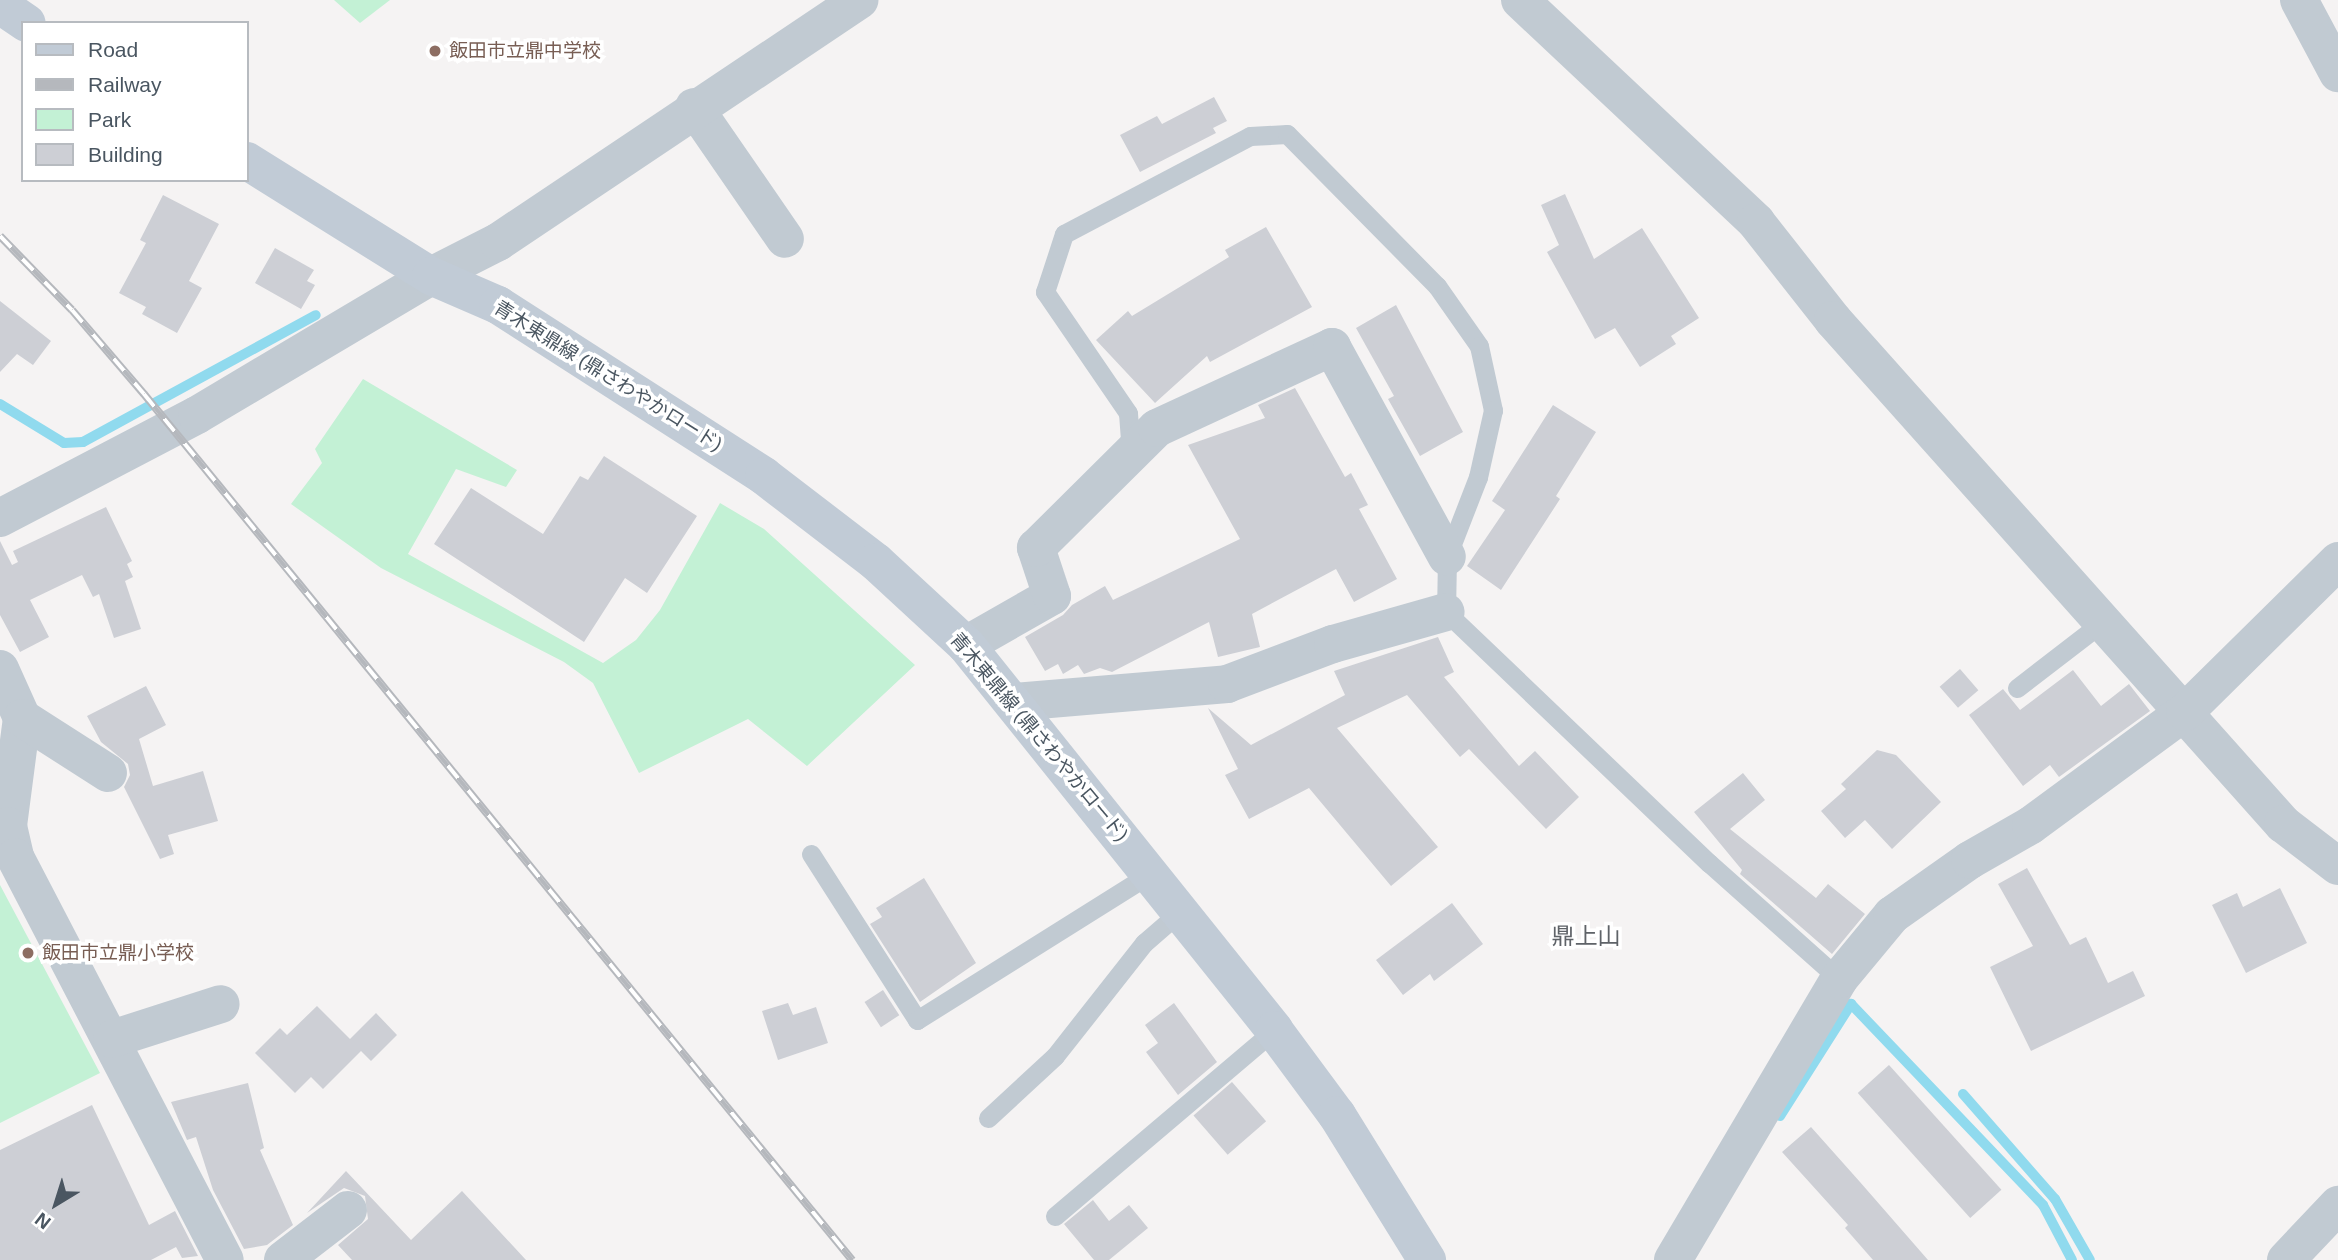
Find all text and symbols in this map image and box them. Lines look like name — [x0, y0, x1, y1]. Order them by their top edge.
legend — [21, 21, 248, 182]
text: Road — [88, 38, 138, 61]
place label: 飯田市立鼎中学校 — [449, 40, 601, 62]
marker: 飯田市立鼎中学校 — [427, 43, 443, 59]
text: Railway — [88, 73, 162, 96]
text: Park — [88, 108, 131, 131]
text: Building — [88, 143, 163, 166]
street label: 青木東鼎線 (鼎さわやかロード) — [490, 296, 726, 456]
street label: 青木東鼎線 (鼎さわやかロード) — [945, 628, 1133, 846]
district label: 鼎上山 — [1552, 922, 1620, 950]
place label: 飯田市立鼎小学校 — [42, 942, 194, 964]
marker: 飯田市立鼎小学校 — [20, 945, 36, 961]
north arrow — [21, 1169, 91, 1239]
text: N — [31, 1208, 55, 1233]

